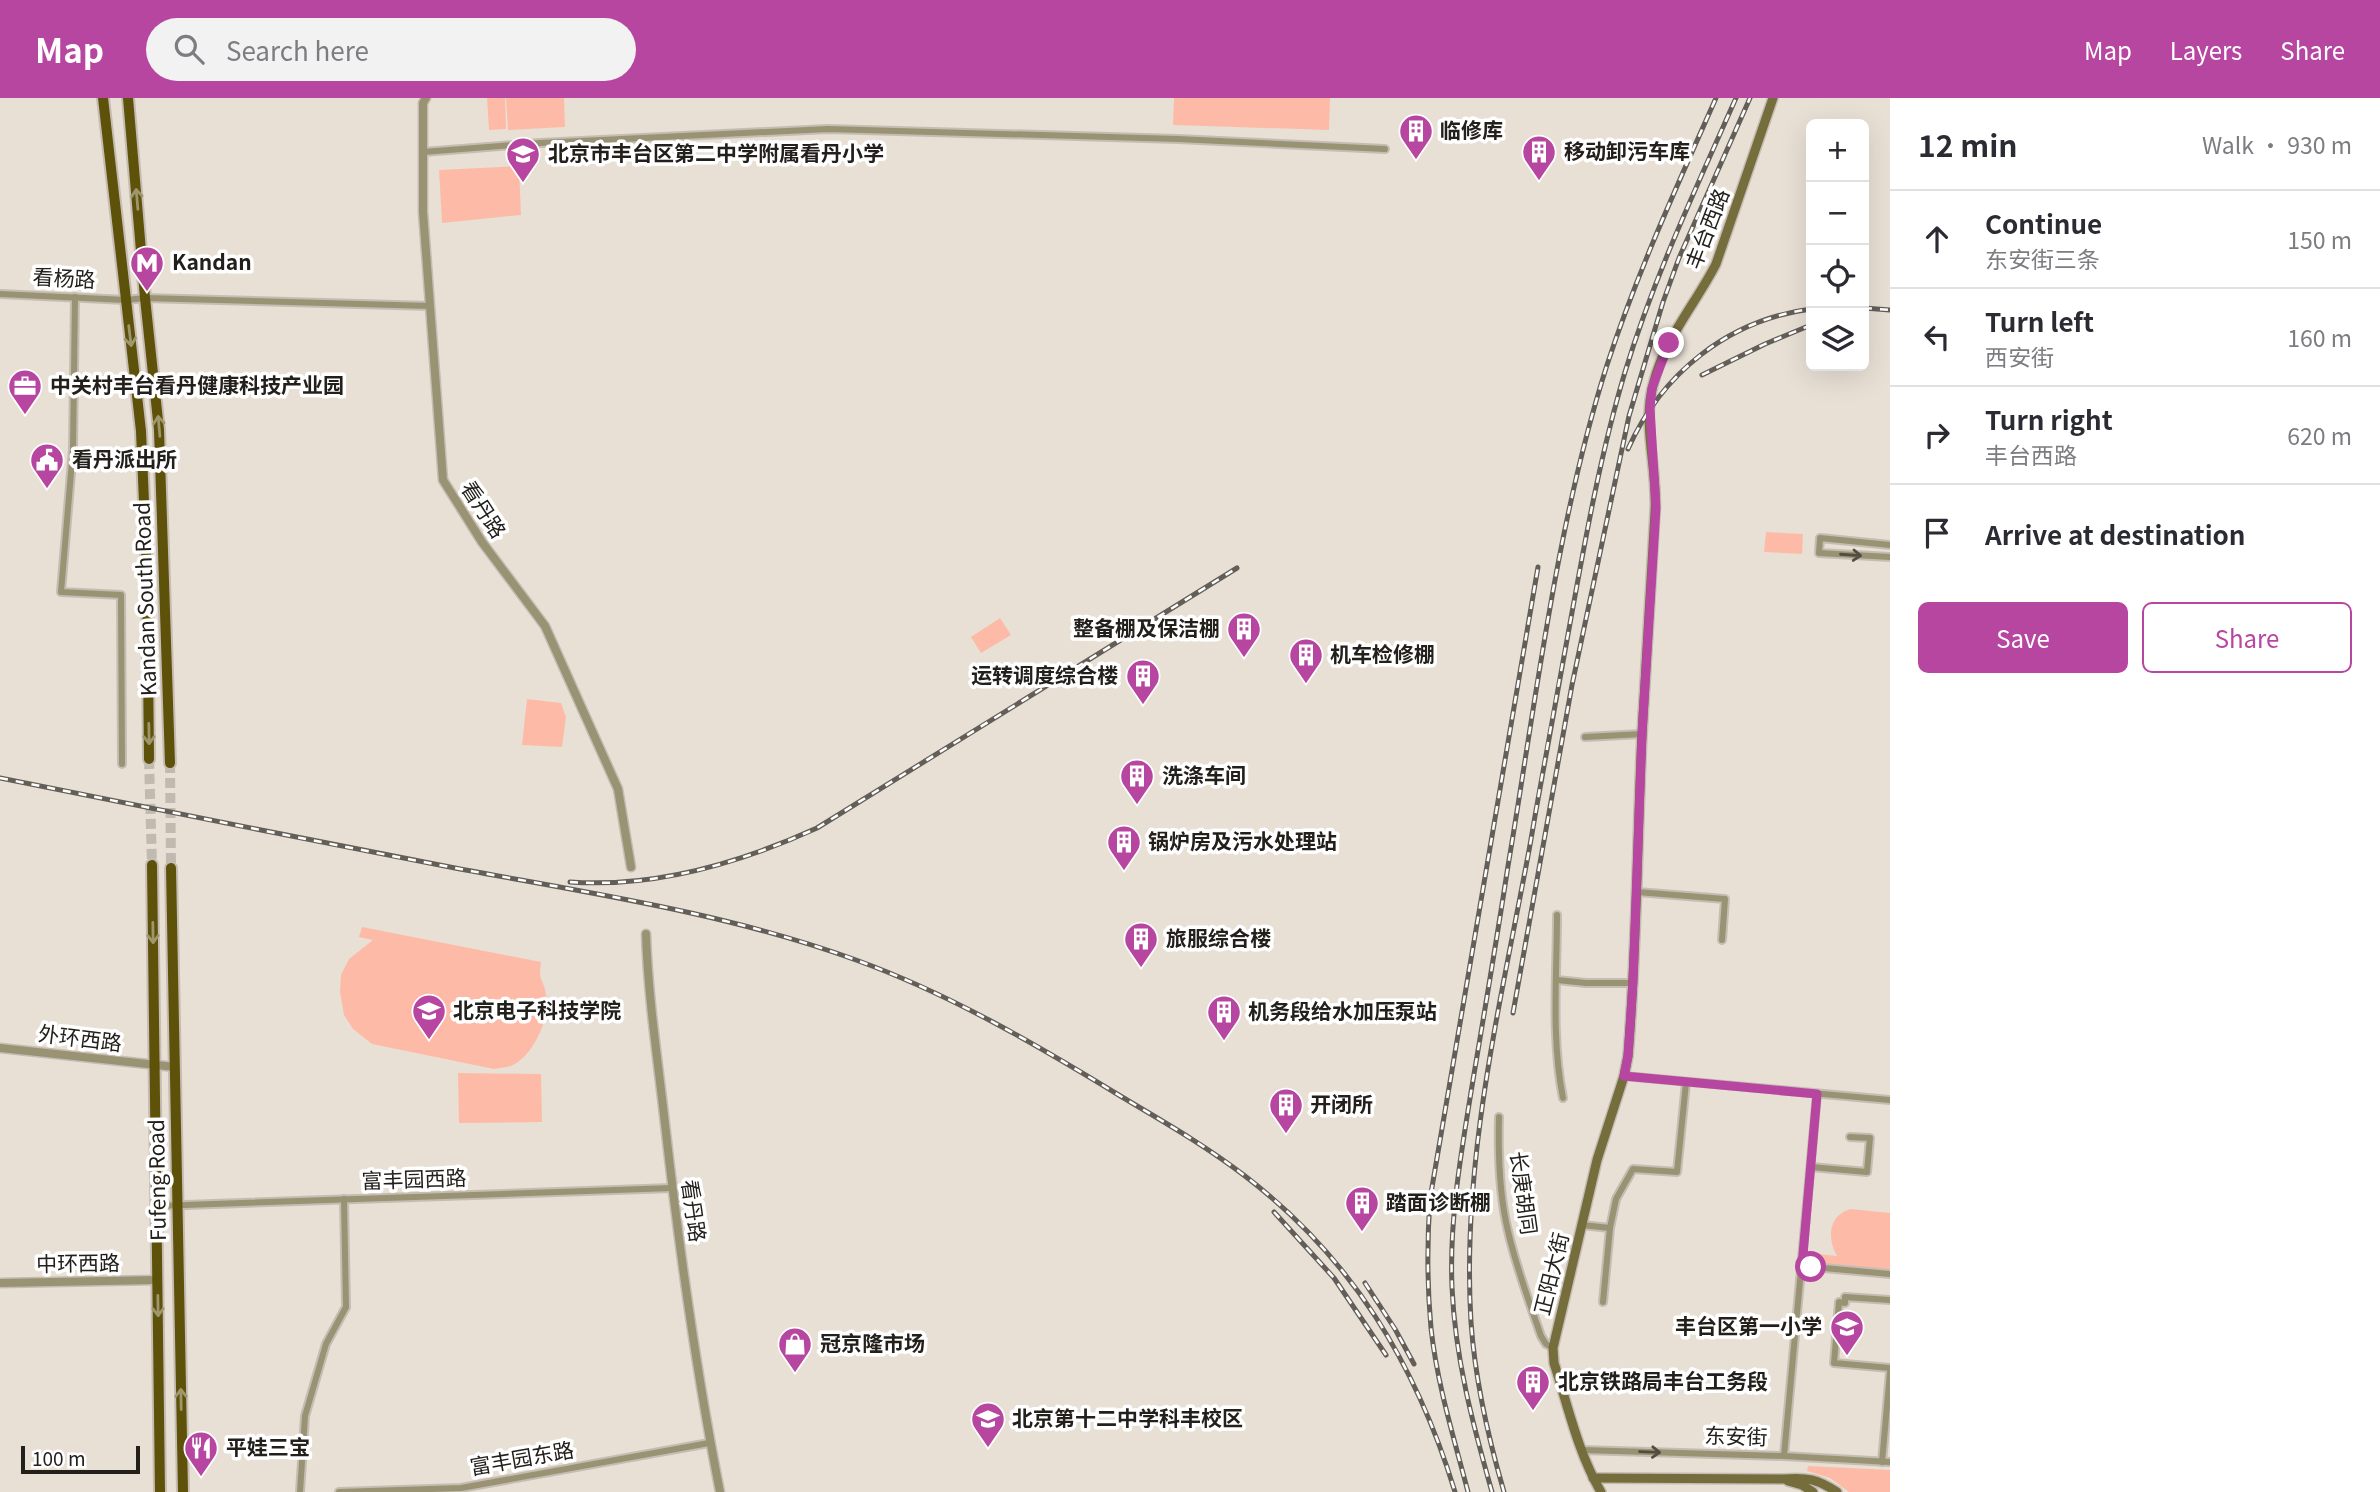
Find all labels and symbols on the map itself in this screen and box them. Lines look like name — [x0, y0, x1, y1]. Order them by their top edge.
building icon: 临修库 — [1397, 112, 1435, 161]
place label: 临修库 — [1440, 114, 1503, 144]
building icon: 移动卸污车库 — [1520, 133, 1558, 182]
school or university icon: 北京市丰台区第二中学附属看丹小学 — [504, 135, 542, 184]
place label: 移动卸污车库 — [1564, 135, 1690, 165]
place label: 北京市丰台区第二中学附属看丹小学 — [548, 137, 884, 167]
street label: 丰台西路 — [1677, 184, 1735, 273]
one-way arrow — [130, 189, 143, 211]
metro station icon: Kandan — [128, 244, 166, 293]
place label: Kandan — [172, 246, 252, 276]
street label: 看杨路 — [32, 260, 96, 294]
one-way arrow — [124, 324, 137, 347]
route end — [1653, 327, 1684, 358]
office icon: 中关村丰台看丹健康科技产业园 — [6, 367, 44, 416]
place label: 中关村丰台看丹健康科技产业园 — [50, 369, 344, 399]
one-way arrow — [152, 415, 165, 438]
public building icon: 看丹派出所 — [28, 441, 66, 490]
place label: 看丹派出所 — [72, 443, 177, 473]
street label: 看丹路 — [455, 474, 514, 543]
street label: Kandan South Road — [126, 502, 162, 697]
one-way arrow — [1839, 548, 1862, 561]
building icon: 整备棚及保洁棚 — [1225, 610, 1263, 659]
place label: 整备棚及保洁棚 — [1073, 612, 1220, 642]
building icon: 机车检修棚 — [1287, 636, 1325, 685]
place label: 机车检修棚 — [1330, 638, 1435, 668]
building icon: 运转调度综合楼 — [1124, 657, 1162, 706]
place label: 运转调度综合楼 — [971, 659, 1118, 689]
one-way arrow — [142, 723, 156, 746]
building icon: 洗涤车间 — [1118, 757, 1156, 806]
place label: 洗涤车间 — [1162, 759, 1246, 789]
building icon: 锅炉房及污水处理站 — [1105, 823, 1143, 872]
place label: 锅炉房及污水处理站 — [1148, 825, 1337, 855]
building icon: 旅服综合楼 — [1122, 920, 1160, 969]
one-way arrow — [146, 921, 160, 944]
place label: 旅服综合楼 — [1166, 922, 1271, 952]
school or university icon: 北京电子科技学院 — [410, 992, 448, 1041]
building icon: 机务段给水加压泵站 — [1205, 993, 1243, 1042]
place label: 北京电子科技学院 — [453, 994, 621, 1024]
place label: 机务段给水加压泵站 — [1248, 995, 1437, 1025]
street label: 外环西路 — [37, 1017, 124, 1057]
building icon: 开闭所 — [1267, 1086, 1305, 1135]
place label: 开闭所 — [1310, 1088, 1373, 1118]
street label: Fufeng Road — [140, 1119, 172, 1241]
street label: 长庚胡同 — [1504, 1149, 1546, 1236]
street label: 富丰园西路 — [361, 1161, 467, 1195]
street label: 看丹路 — [676, 1177, 714, 1244]
building icon: 踏面诊断棚 — [1343, 1184, 1381, 1233]
place label: 踏面诊断棚 — [1386, 1186, 1491, 1216]
street label: 正阳大街 — [1525, 1229, 1575, 1318]
street label: 中环西路 — [36, 1246, 120, 1278]
route start — [1795, 1251, 1826, 1282]
one-way arrow — [151, 1294, 164, 1317]
school or university icon: 丰台区第一小学 — [1828, 1308, 1866, 1357]
place label: 丰台区第一小学 — [1675, 1310, 1822, 1340]
shop icon: 冠京隆市场 — [776, 1325, 814, 1374]
place label: 冠京隆市场 — [820, 1327, 925, 1357]
building icon: 北京铁路局丰台工务段 — [1514, 1363, 1552, 1412]
place label: 北京铁路局丰台工务段 — [1558, 1365, 1768, 1395]
one-way arrow — [174, 1388, 188, 1411]
school or university icon: 北京第十二中学科丰校区 — [969, 1400, 1007, 1449]
place label: 北京第十二中学科丰校区 — [1012, 1402, 1243, 1432]
street label: 东安街 — [1704, 1419, 1768, 1451]
restaurant icon: 平娃三宝 — [182, 1429, 220, 1478]
place label: 平娃三宝 — [226, 1431, 310, 1461]
street label: 富丰园东路 — [467, 1433, 576, 1481]
scale bar — [21, 1443, 140, 1475]
one-way arrow — [1638, 1445, 1661, 1459]

